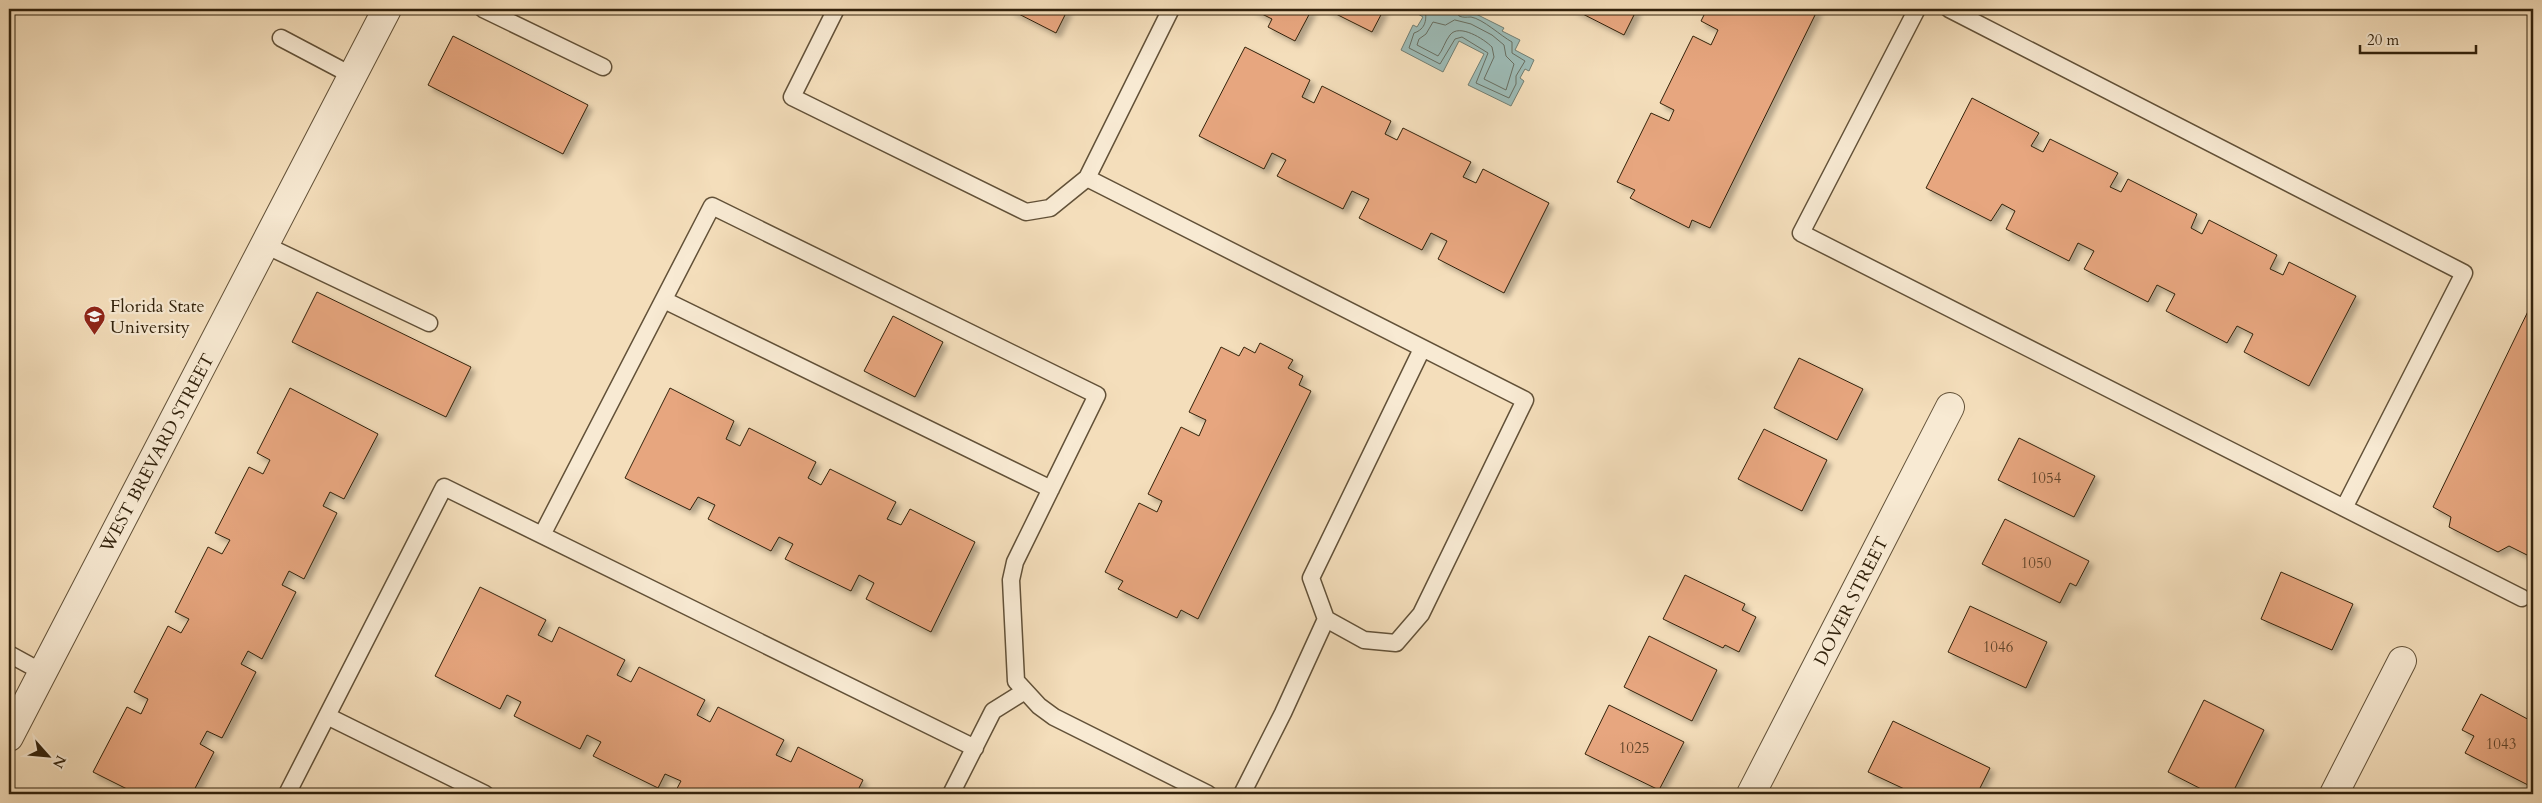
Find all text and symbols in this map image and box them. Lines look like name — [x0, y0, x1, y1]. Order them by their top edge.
scale bar — [2360, 22, 2476, 54]
text: 20 m — [2367, 30, 2399, 50]
place label: Florida State University — [110, 294, 205, 340]
school or university icon: Florida State University — [82, 304, 106, 335]
street label: WEST BREVARD STREET — [94, 349, 221, 558]
house number: 1054 — [2031, 468, 2062, 488]
street label: DOVER STREET — [1808, 532, 1895, 670]
house number: 1050 — [2021, 553, 2052, 573]
house number: 1046 — [1983, 637, 2014, 657]
north arrow — [22, 730, 72, 780]
house number: 1043 — [2486, 734, 2516, 754]
house number: 1025 — [1619, 738, 1649, 758]
text: N — [48, 752, 70, 771]

